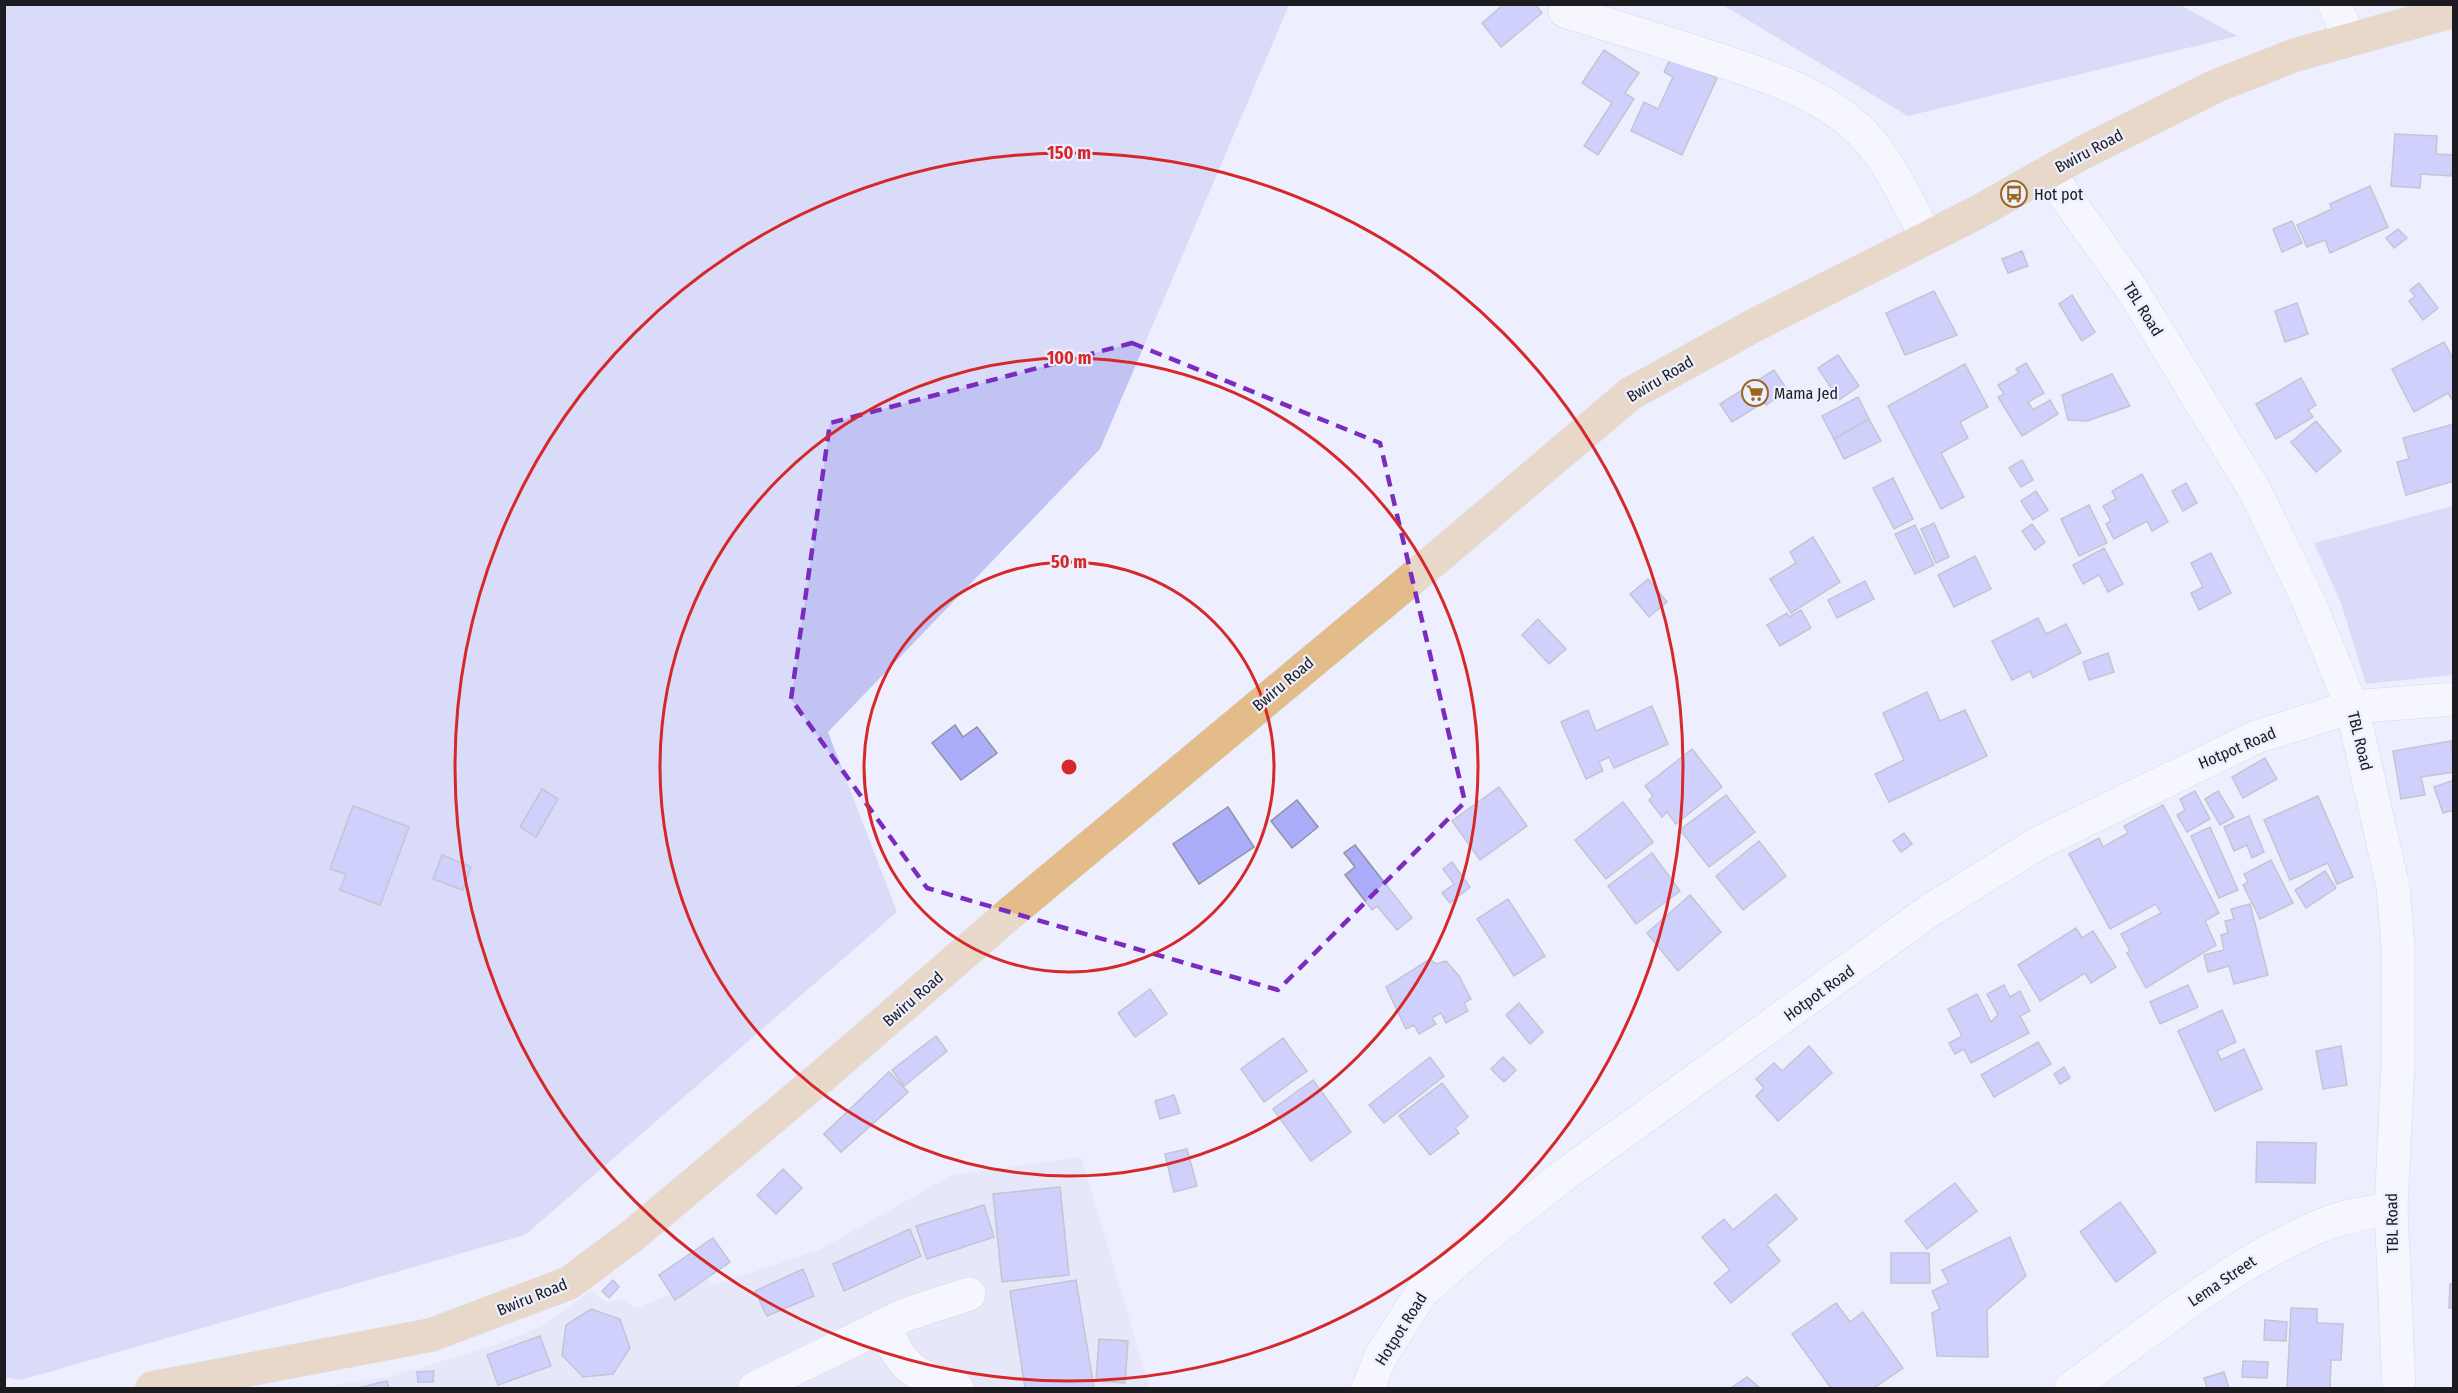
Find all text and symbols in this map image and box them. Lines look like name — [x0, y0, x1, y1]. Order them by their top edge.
street label: Bwiru Road — [2052, 125, 2126, 177]
text: 150 m — [1047, 142, 1091, 164]
bus stop icon: Hot pot — [1999, 179, 2029, 209]
place label: Hot pot — [2034, 185, 2084, 204]
street label: TBL Road — [2119, 278, 2167, 340]
text: 100 m — [1047, 347, 1091, 369]
street label: Bwiru Road — [1623, 352, 1697, 406]
supermarket icon: Mama Jed — [1740, 378, 1770, 408]
place label: Mama Jed — [1774, 384, 1838, 403]
text: 50 m — [1051, 551, 1087, 573]
street label: Bwiru Road — [1248, 653, 1318, 715]
street label: TBL Road — [2344, 710, 2376, 772]
street label: Hotpot Road — [2195, 723, 2279, 773]
centre of rings — [1059, 757, 1079, 777]
street label: Hotpot Road — [1780, 961, 1858, 1025]
street label: Bwiru Road — [879, 968, 947, 1030]
street label: TBL Road — [2382, 1193, 2402, 1253]
street label: Lema Street — [2184, 1251, 2260, 1311]
street label: Bwiru Road — [494, 1274, 570, 1320]
street label: Hotpot Road — [1371, 1289, 1431, 1369]

